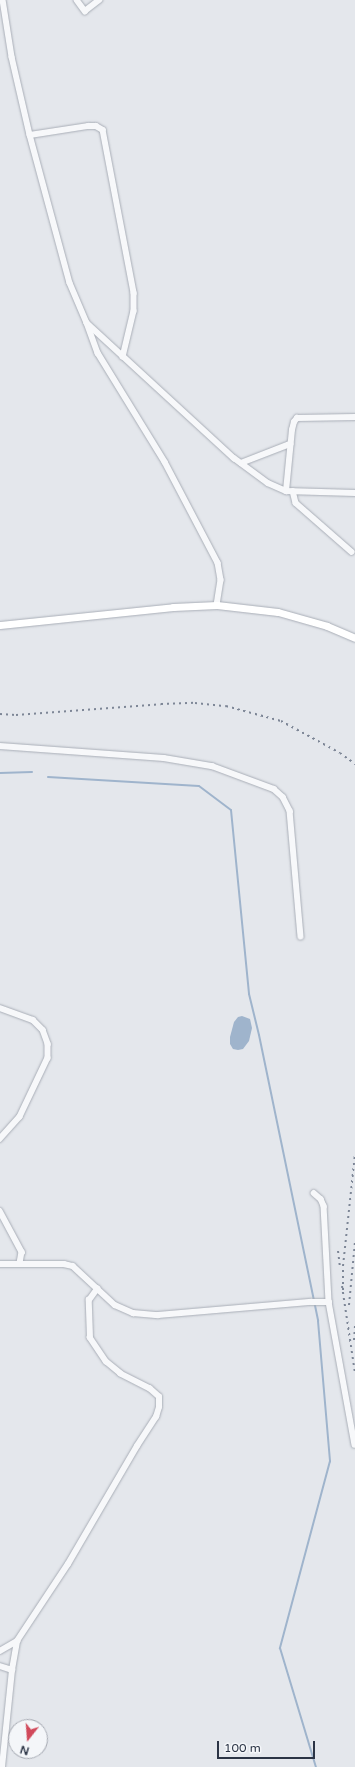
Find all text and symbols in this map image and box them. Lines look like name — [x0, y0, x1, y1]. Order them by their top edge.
north arrow — [8, 1719, 48, 1759]
scale bar — [219, 1733, 317, 1759]
text: 100 m — [224, 1741, 261, 1755]
text: N — [19, 1742, 31, 1758]

